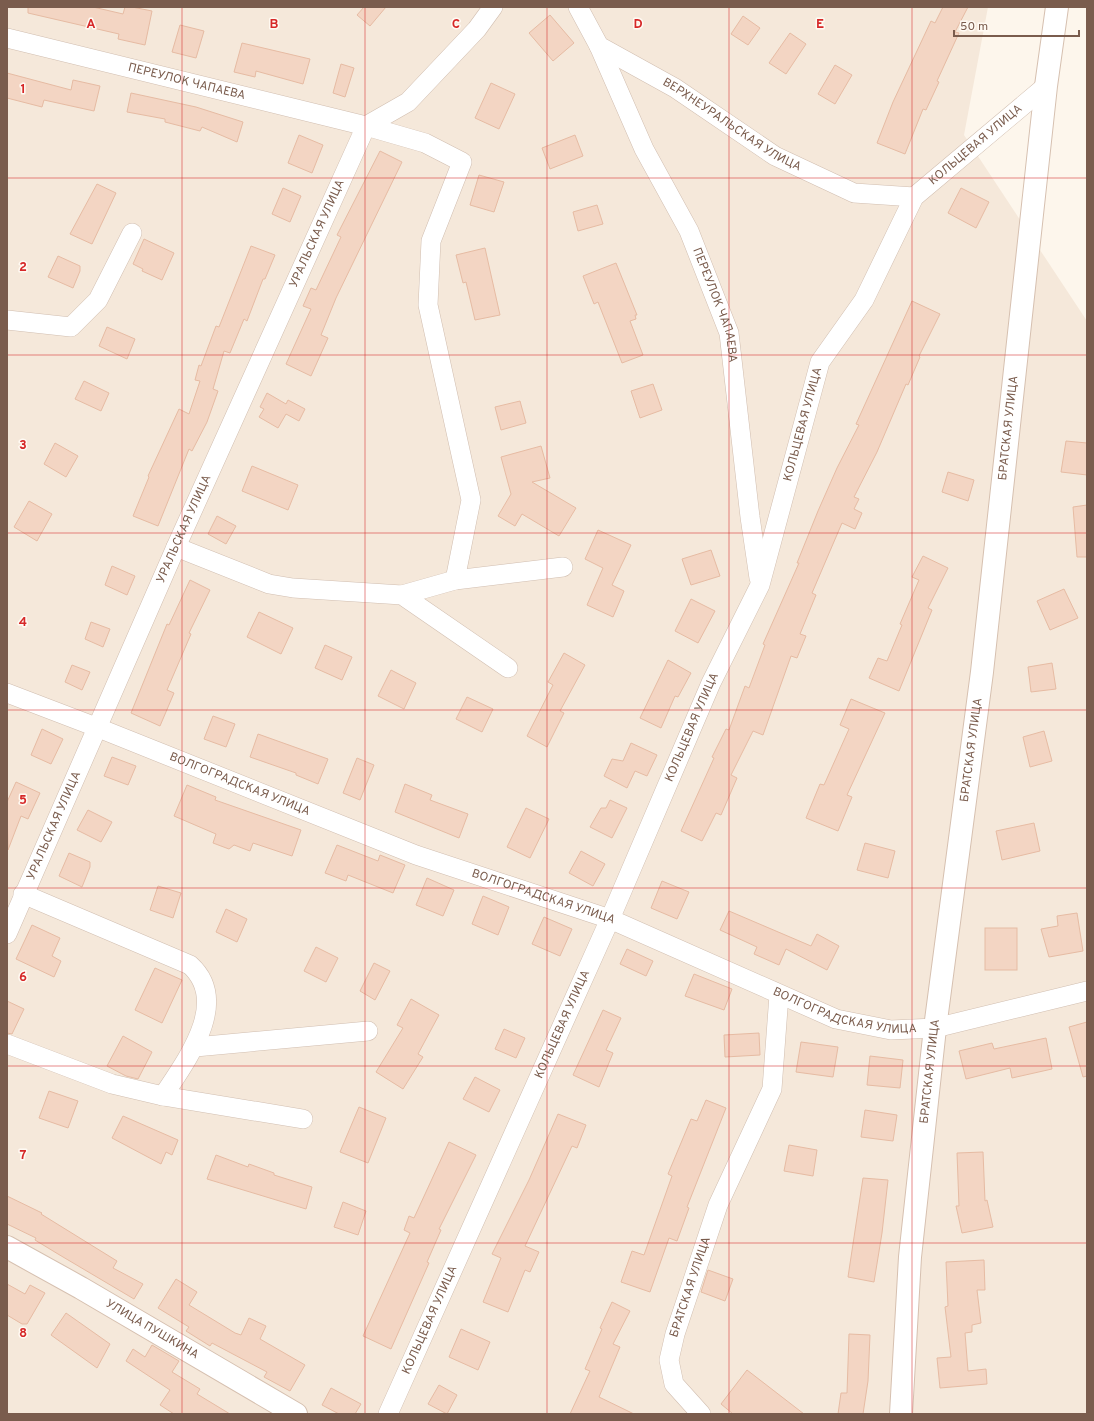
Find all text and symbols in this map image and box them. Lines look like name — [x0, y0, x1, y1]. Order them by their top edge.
scale bar — [954, 12, 1079, 38]
text: A — [86, 17, 96, 33]
text: B — [270, 17, 279, 33]
text: C — [452, 17, 460, 33]
text: D — [633, 17, 643, 33]
text: E — [816, 17, 824, 33]
text: 50 m — [960, 19, 988, 35]
street label: ПЕРЕУЛОК ЧАПАЕВА — [126, 60, 247, 104]
street label: ВЕРХНЕУРАЛЬСКАЯ УЛИЦА — [660, 75, 804, 175]
text: 1 — [20, 82, 26, 98]
street label: КОЛЬЦЕВАЯ УЛИЦА — [926, 101, 1026, 189]
street label: УРАЛЬСКАЯ УЛИЦА — [286, 177, 349, 290]
street label: ПЕРЕУЛОК ЧАПАЕВА — [688, 246, 740, 364]
text: 2 — [19, 260, 27, 276]
street label: КОЛЬЦЕВАЯ УЛИЦА — [780, 366, 826, 483]
street label: БРАТСКАЯ УЛИЦА — [995, 375, 1022, 481]
text: 3 — [19, 438, 27, 454]
street label: УРАЛЬСКАЯ УЛИЦА — [153, 472, 215, 586]
text: 4 — [19, 615, 27, 631]
street label: КОЛЬЦЕВАЯ УЛИЦА — [662, 670, 723, 785]
street label: БРАТСКАЯ УЛИЦА — [957, 697, 987, 803]
street label: ВОЛГОГРАДСКАЯ УЛИЦА — [167, 749, 312, 820]
street label: УРАЛЬСКАЯ УЛИЦА — [23, 769, 85, 883]
text: 5 — [19, 793, 27, 809]
street label: ВОЛГОГРАДСКАЯ УЛИЦА — [469, 866, 618, 928]
street label: КОЛЬЦЕВАЯ УЛИЦА — [531, 967, 594, 1081]
text: 6 — [19, 970, 27, 986]
street label: ВОЛГОГРАДСКАЯ УЛИЦА — [770, 984, 917, 1038]
street label: БРАТСКАЯ УЛИЦА — [917, 1018, 944, 1124]
text: 7 — [20, 1148, 27, 1164]
street label: БРАТСКАЯ УЛИЦА — [666, 1235, 715, 1339]
street label: КОЛЬЦЕВАЯ УЛИЦА — [399, 1263, 462, 1377]
street label: УЛИЦА ПУШКИНА — [103, 1296, 202, 1363]
text: 8 — [19, 1326, 27, 1342]

